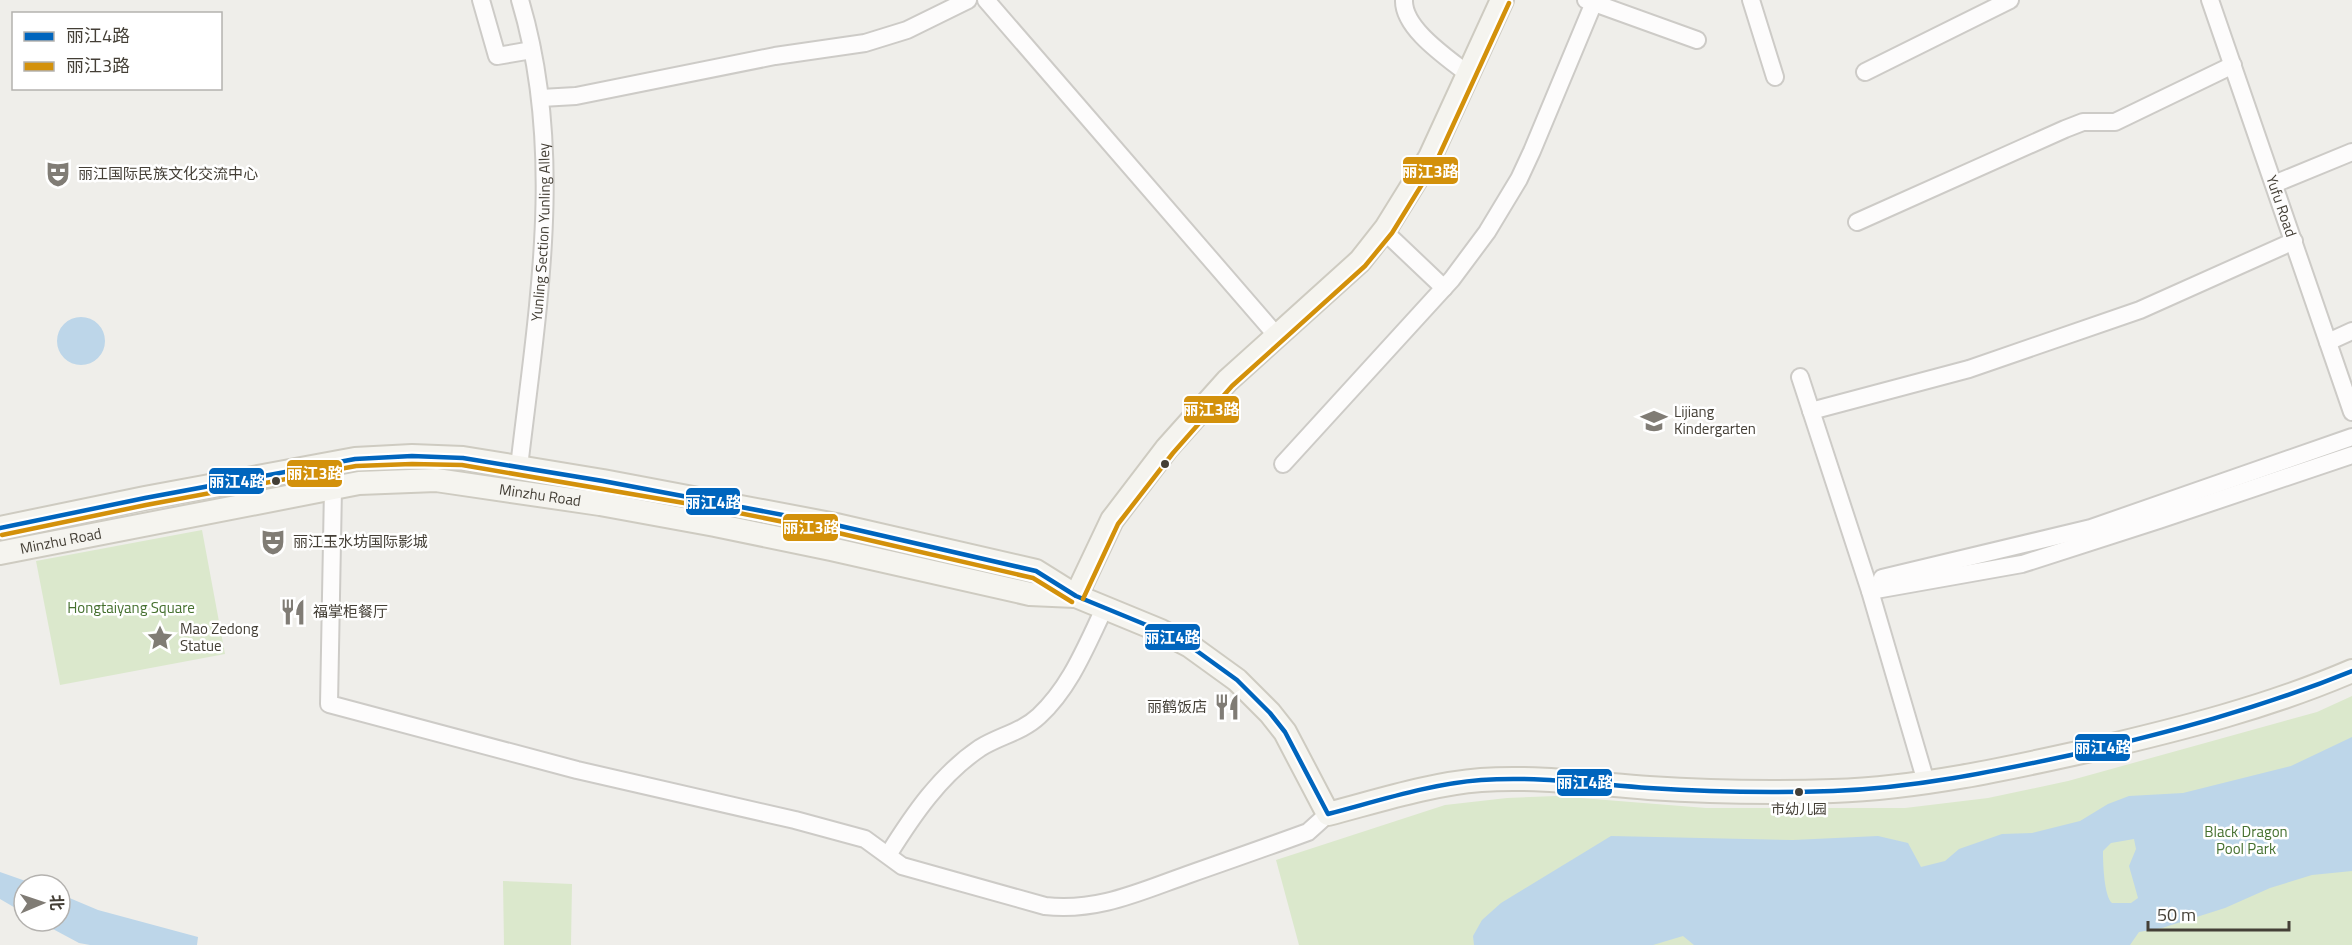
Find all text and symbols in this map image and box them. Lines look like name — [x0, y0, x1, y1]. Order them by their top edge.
legend — [12, 12, 222, 90]
text: 丽江4路 — [66, 22, 130, 49]
text: 丽江3路 — [66, 52, 130, 79]
street label: Yunling Section Yunling Alley — [524, 142, 556, 323]
line badge: 丽江3路 — [1402, 156, 1459, 185]
theatre icon: 丽江国际民族文化交流中心 — [43, 159, 73, 189]
text: 丽江3路 — [1402, 159, 1458, 183]
place label: 丽江国际民族文化交流中心 — [78, 162, 258, 185]
street label: Yufu Road — [2260, 172, 2303, 240]
line badge: 丽江3路 — [1183, 395, 1240, 424]
text: 丽江3路 — [1183, 397, 1239, 421]
place label: Lijiang Kindergarten — [1674, 400, 1756, 440]
school or university icon: Lijiang Kindergarten — [1639, 406, 1669, 436]
unlabelled marker — [1159, 458, 1171, 470]
line badge: 丽江3路 — [286, 459, 343, 488]
text: 丽江3路 — [287, 461, 343, 485]
line badge: 丽江4路 — [208, 467, 265, 495]
text: 丽江4路 — [209, 469, 265, 493]
unlabelled marker — [270, 475, 282, 487]
street label: Minzhu Road — [498, 477, 583, 512]
line badge: 丽江4路 — [685, 487, 741, 516]
text: 丽江4路 — [685, 490, 741, 514]
line badge: 丽江3路 — [782, 513, 839, 542]
text: 丽江3路 — [783, 515, 839, 539]
street label: Minzhu Road — [18, 521, 104, 560]
theatre icon: 丽江玉水坊国际影城 — [258, 527, 288, 557]
place label: 丽江玉水坊国际影城 — [293, 530, 428, 553]
park label: Hongtaiyang Square — [67, 596, 195, 619]
restaurant icon: 福掌柜餐厅 — [278, 597, 308, 627]
place label: 福掌柜餐厅 — [313, 600, 388, 623]
place label: Mao Zedong Statue — [180, 617, 259, 657]
place icon: Mao Zedong Statue — [145, 623, 175, 653]
line badge: 丽江4路 — [1144, 623, 1201, 651]
text: 丽江4路 — [1144, 625, 1200, 649]
restaurant icon: 丽鹤饭店 — [1212, 692, 1242, 722]
place label: 丽鹤饭店 — [1147, 695, 1207, 718]
line badge: 丽江4路 — [2074, 733, 2131, 762]
text: 丽江4路 — [2075, 735, 2131, 759]
line badge: 丽江4路 — [1556, 768, 1613, 797]
text: 丽江4路 — [1557, 770, 1613, 794]
marker: 市幼儿园 — [1793, 786, 1805, 798]
place label: 市幼儿园 — [1771, 798, 1827, 819]
park label: Black Dragon Pool Park — [2204, 820, 2288, 860]
north arrow — [12, 873, 72, 933]
text: 北 — [45, 894, 69, 911]
scale bar — [2148, 894, 2289, 932]
text: 50 m — [2157, 901, 2196, 928]

